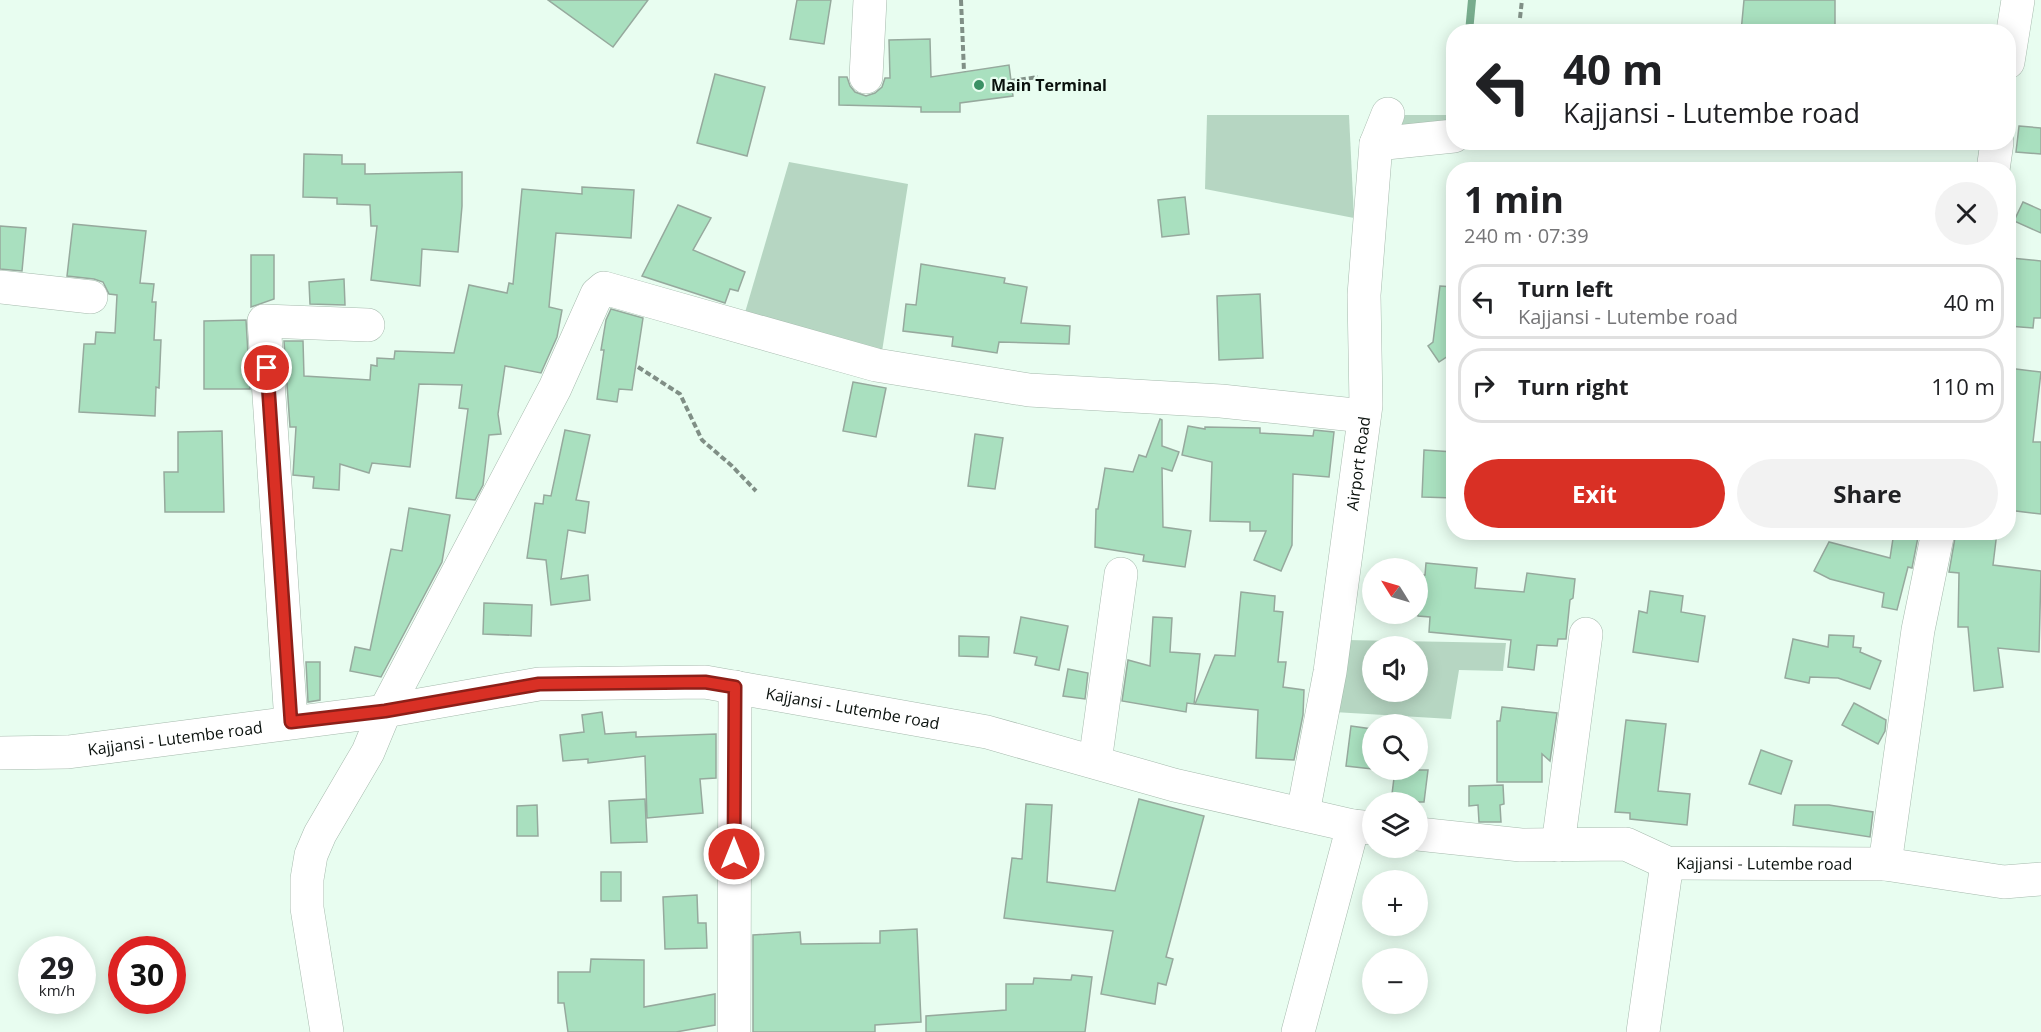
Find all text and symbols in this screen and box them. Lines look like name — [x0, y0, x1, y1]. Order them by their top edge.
text: 40 m — [1563, 40, 1663, 97]
icon: left — [1464, 48, 1542, 126]
place label: Main Terminal — [991, 74, 1107, 96]
marker: Main Terminal — [972, 78, 986, 92]
text: Kajjansi - Lutembe road — [1563, 94, 1860, 131]
text: 1 min — [1464, 175, 1564, 224]
button: close — [1935, 182, 1998, 245]
text: 240 m · 07:39 — [1464, 222, 1589, 249]
text: Turn left — [1518, 273, 1613, 303]
icon: left — [1467, 285, 1500, 318]
text: 40 m — [1944, 287, 1995, 317]
text: Kajjansi - Lutembe road — [1518, 303, 1738, 330]
pin — [241, 342, 292, 393]
icon: arrive — [250, 351, 283, 384]
icon: right — [1467, 369, 1500, 402]
text: Turn right — [1518, 371, 1629, 401]
text: 110 m — [1931, 371, 1995, 401]
street label: Airport Road — [1341, 415, 1375, 512]
button: Exit — [1464, 459, 1725, 528]
button: Share — [1737, 459, 1998, 528]
north arrow — [1362, 558, 1428, 624]
map controls — [1362, 558, 1428, 1014]
button: sound — [1362, 636, 1428, 702]
street label: Kajjansi - Lutembe road — [764, 682, 941, 734]
button: search — [1362, 714, 1428, 780]
street label: Kajjansi - Lutembe road — [86, 716, 264, 760]
button: layers — [1362, 792, 1428, 858]
position arrow — [702, 822, 766, 886]
street label: Kajjansi - Lutembe road — [1676, 852, 1852, 875]
button: + — [1362, 870, 1428, 936]
speed limit sign: 30 — [108, 936, 186, 1014]
text: 29 — [40, 947, 74, 988]
button: − — [1362, 948, 1428, 1014]
text: km/h — [39, 980, 75, 1000]

